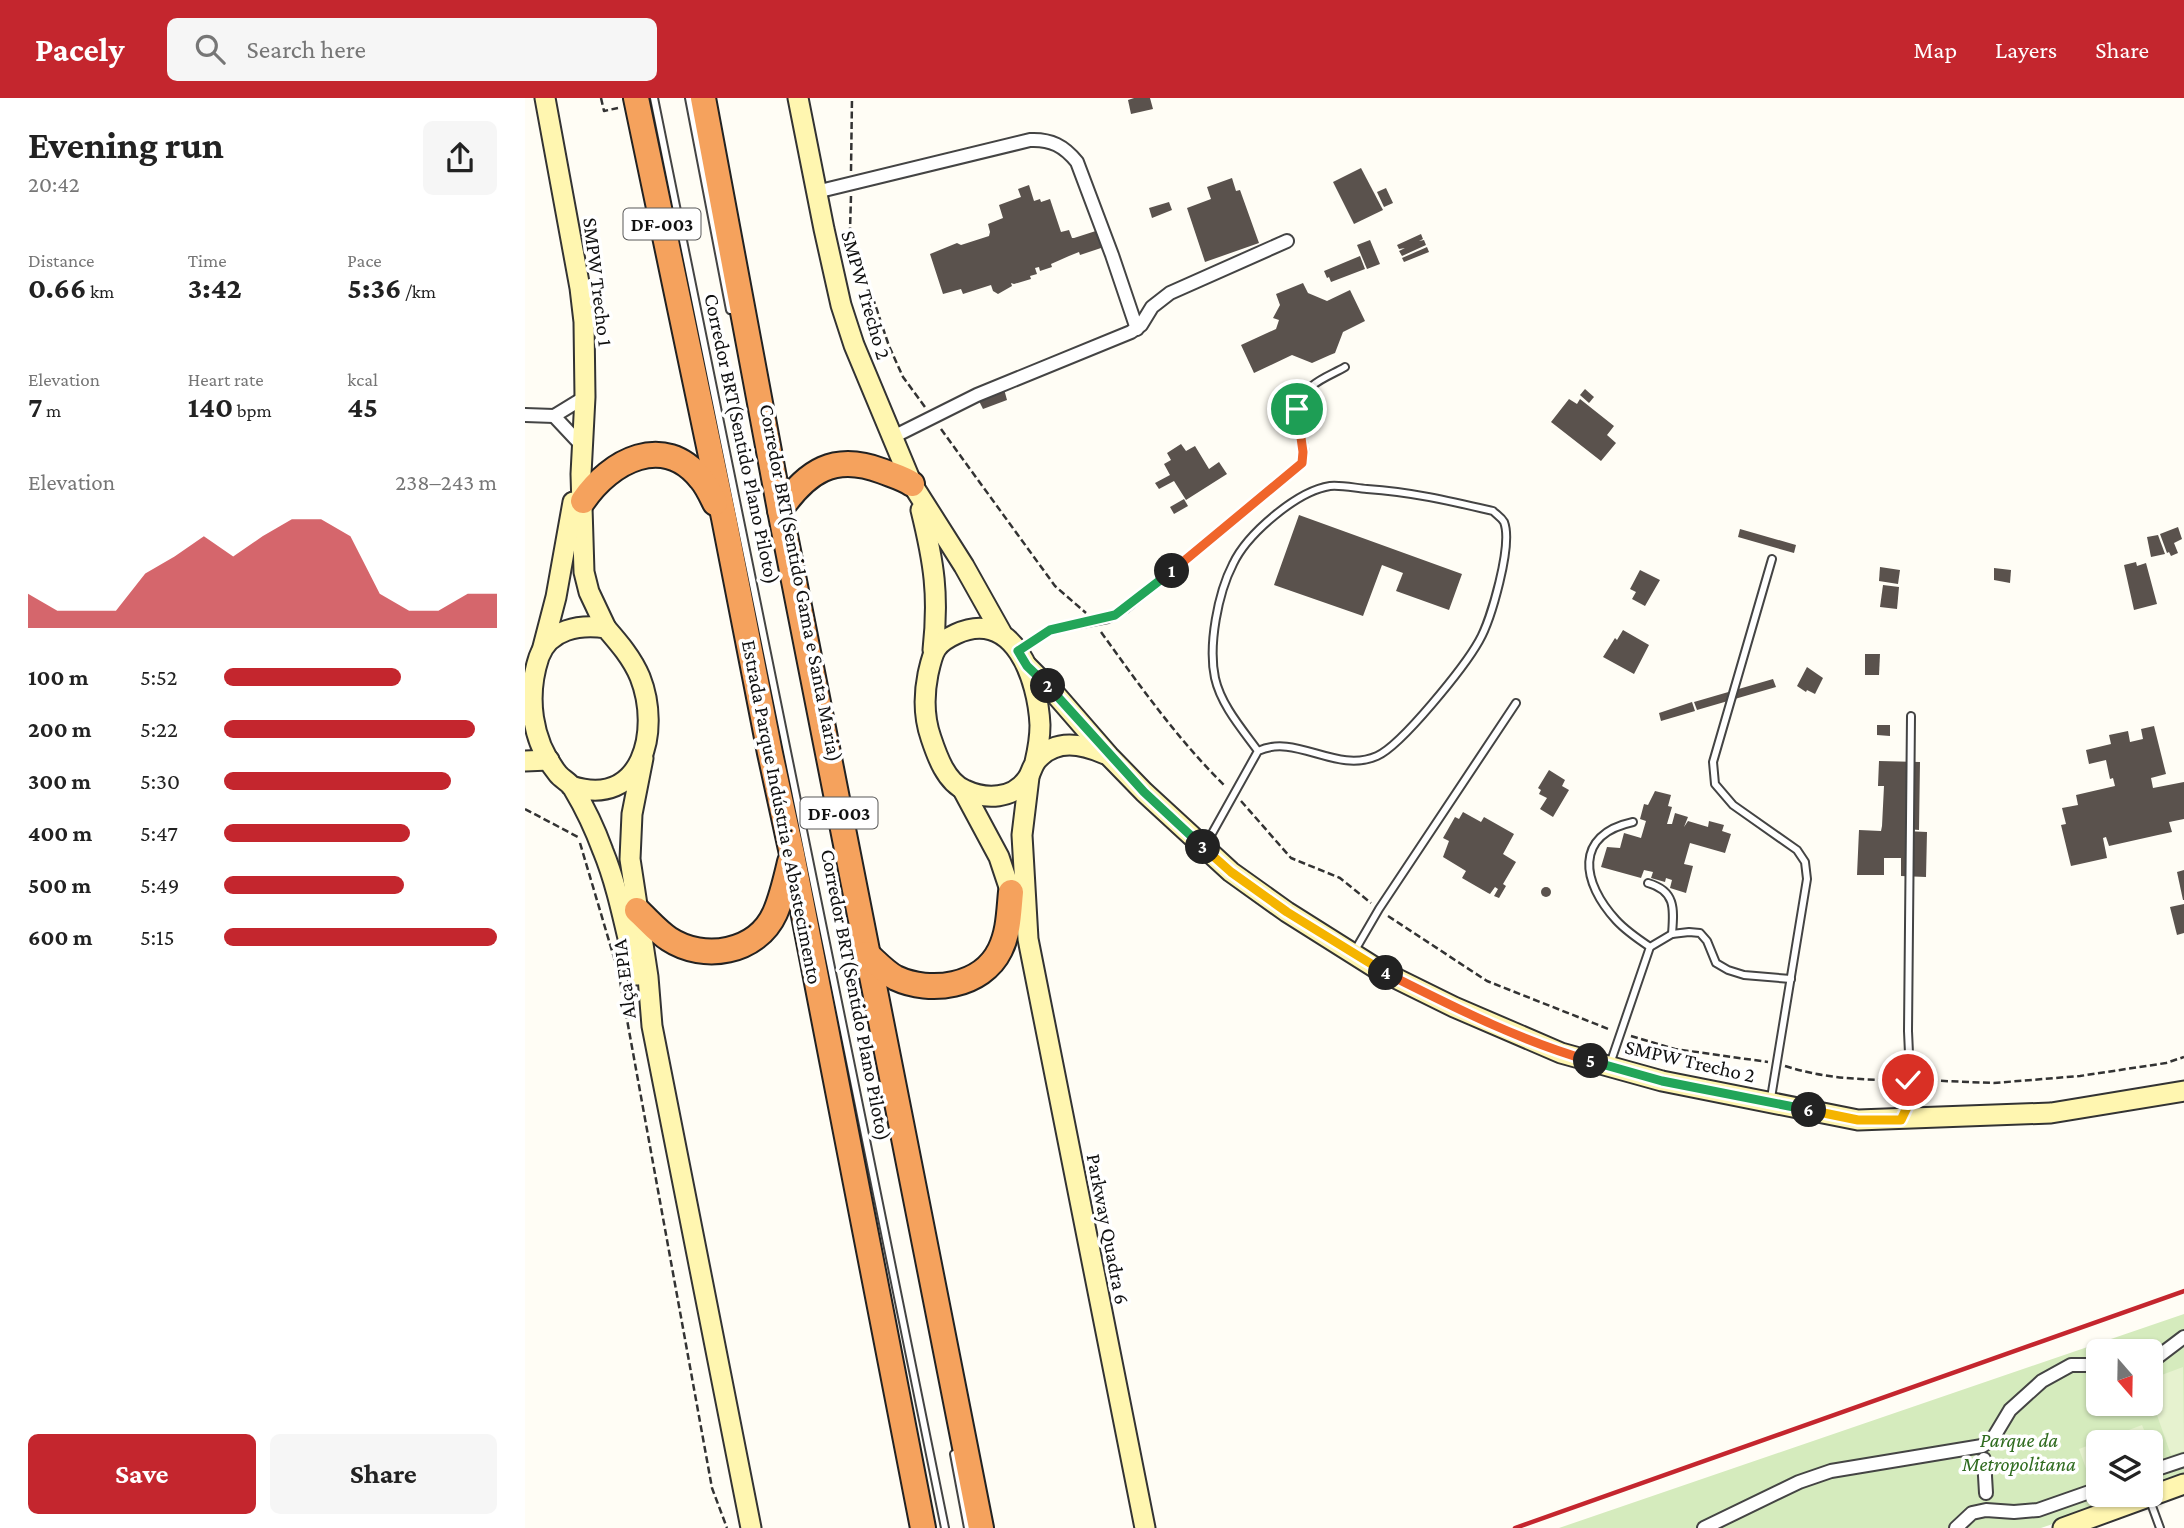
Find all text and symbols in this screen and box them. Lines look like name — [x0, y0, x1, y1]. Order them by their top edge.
search box — [167, 18, 657, 81]
icon: search — [191, 30, 229, 68]
text: Pacely — [35, 31, 125, 68]
text: Search here — [247, 35, 366, 64]
text: Map — [1913, 36, 1957, 63]
text: Layers — [1995, 36, 2057, 63]
text: Share — [2095, 36, 2149, 63]
button: share — [423, 121, 497, 195]
text: Evening run — [28, 124, 224, 166]
text: 20:42 — [28, 171, 80, 197]
road number: DF-003 — [624, 208, 701, 240]
street label: SMPW Trecho 1 — [578, 216, 618, 348]
street label: SMPW Trecho 2 — [836, 228, 896, 362]
text: Distance — [28, 250, 94, 271]
text: Time — [188, 250, 227, 271]
text: Pace — [347, 250, 382, 271]
text: 0.66 — [28, 271, 86, 304]
text: 3:42 — [188, 271, 242, 304]
text: 5:36 — [347, 271, 401, 304]
text: km — [86, 281, 114, 302]
text: /km — [401, 281, 436, 302]
street label: Corredor BRT(Sentido Plano Piloto) — [699, 291, 785, 587]
text: Elevation — [28, 369, 100, 390]
text: Heart rate — [188, 369, 264, 390]
text: kcal — [347, 369, 378, 390]
pin — [1267, 379, 1327, 439]
text: 7 — [28, 390, 43, 423]
text: 140 — [188, 390, 233, 423]
text: 45 — [347, 390, 378, 423]
icon: arrive — [1278, 390, 1316, 428]
text: m — [43, 400, 61, 421]
text: bpm — [233, 400, 272, 421]
street label: Corredor BRT(Sentido Gama e Santa Maria) — [754, 402, 848, 764]
text: Elevation — [28, 469, 115, 495]
text: 238–243 m — [395, 469, 497, 495]
pin: 1 — [1155, 554, 1189, 588]
text: 1 — [1168, 560, 1175, 581]
street label: Estrada Parque Indústria e Abastecimento — [737, 638, 827, 986]
text: 100 m — [28, 664, 88, 690]
text: 5:52 — [140, 664, 177, 690]
pin: 2 — [1030, 668, 1065, 704]
text: 2 — [1043, 675, 1052, 696]
text: 200 m — [28, 716, 92, 742]
text: 5:22 — [140, 716, 178, 742]
text: 300 m — [28, 768, 91, 794]
text: 5:30 — [140, 768, 180, 794]
road number: DF-003 — [801, 798, 877, 828]
text: 400 m — [28, 820, 92, 846]
text: 5:47 — [140, 820, 178, 846]
pin: 3 — [1185, 830, 1221, 864]
text: 3 — [1198, 836, 1207, 857]
street label: Corredor BRT(Sentido Plano Piloto) — [816, 847, 896, 1143]
text: 500 m — [28, 872, 91, 898]
text: 5:49 — [140, 872, 179, 898]
text: 600 m — [28, 924, 92, 950]
text: 5:15 — [140, 924, 175, 950]
street label: Alça EPIA — [607, 938, 641, 1020]
pin: 4 — [1369, 956, 1403, 990]
text: 4 — [1380, 962, 1391, 983]
street label: SMPW Trecho 2 — [1623, 1034, 1757, 1088]
pin: 5 — [1573, 1044, 1609, 1079]
text: 5 — [1586, 1050, 1595, 1071]
pin — [1878, 1050, 1938, 1110]
icon: check — [1889, 1061, 1927, 1099]
pin: 6 — [1791, 1093, 1827, 1128]
text: 6 — [1803, 1099, 1814, 1120]
street label: Parkway Quadra 6 — [1082, 1152, 1134, 1306]
north arrow — [2086, 1339, 2163, 1416]
map controls — [2086, 1339, 2163, 1507]
park label: Parque da Metropolitana — [1961, 1428, 2076, 1476]
button: layers — [2086, 1430, 2163, 1507]
button: Save — [28, 1434, 256, 1514]
button: Share — [270, 1434, 497, 1514]

